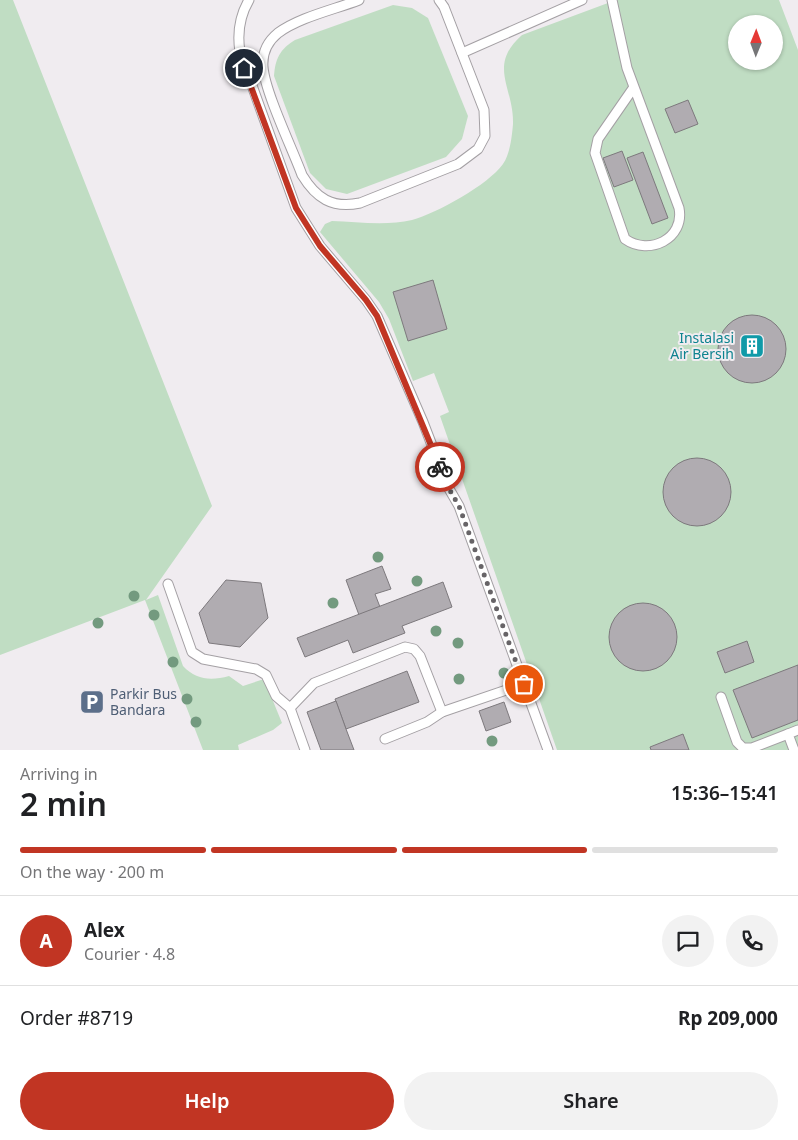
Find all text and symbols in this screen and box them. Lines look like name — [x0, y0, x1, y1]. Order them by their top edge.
north arrow — [728, 15, 782, 70]
map controls — [728, 15, 783, 70]
pin — [223, 47, 265, 89]
icon: home — [230, 54, 258, 82]
place label: Instalasi Air Bersih — [670, 328, 734, 363]
building icon: Instalasi Air Bersih — [739, 333, 765, 359]
courier — [415, 442, 465, 492]
icon: bike — [426, 453, 454, 481]
pin — [503, 663, 545, 705]
icon: bag — [510, 670, 538, 698]
place label: Parkir Bus Bandara — [110, 684, 177, 719]
parking icon: Parkir Bus Bandara — [79, 689, 105, 715]
text: Arriving in — [20, 763, 98, 785]
text: 15:36–15:41 — [671, 780, 778, 806]
text: 2 min — [20, 782, 107, 825]
text: On the way · 200 m — [20, 861, 164, 883]
button: chat — [662, 915, 714, 967]
button: phone — [726, 915, 778, 967]
text: Alex — [84, 917, 125, 943]
text: A — [39, 928, 53, 954]
text: Courier · 4.8 — [84, 943, 175, 965]
text: Order #8719 — [20, 1005, 133, 1031]
text: Rp 209,000 — [678, 1005, 778, 1031]
button: Help — [20, 1072, 394, 1130]
button: Share — [404, 1072, 778, 1130]

